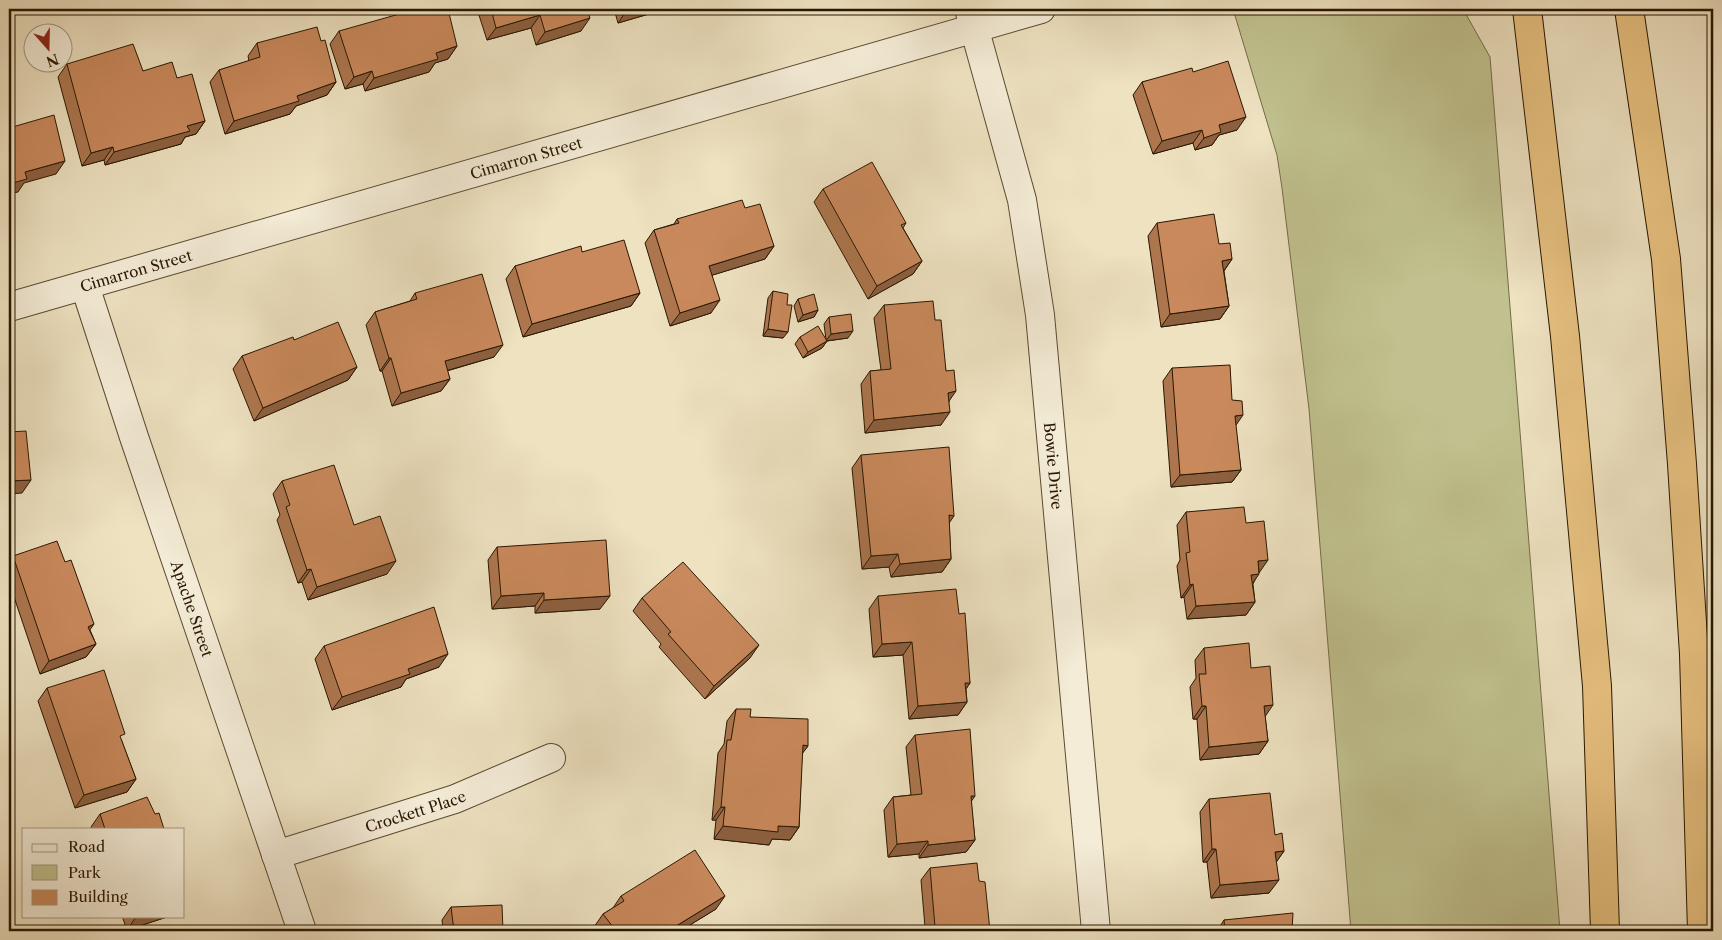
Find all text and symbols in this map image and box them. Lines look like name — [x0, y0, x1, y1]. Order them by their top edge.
north arrow — [22, 22, 72, 72]
text: N — [44, 50, 61, 71]
street label: Cimarron Street — [468, 132, 585, 183]
street label: Cimarron Street — [78, 245, 195, 296]
street label: Bowie Drive — [1040, 421, 1067, 510]
street label: Apache Street — [167, 557, 218, 660]
street label: Crockett Place — [363, 786, 469, 836]
legend — [22, 828, 185, 918]
text: Road — [68, 837, 105, 856]
text: Park — [68, 863, 102, 882]
text: Building — [68, 887, 128, 906]

